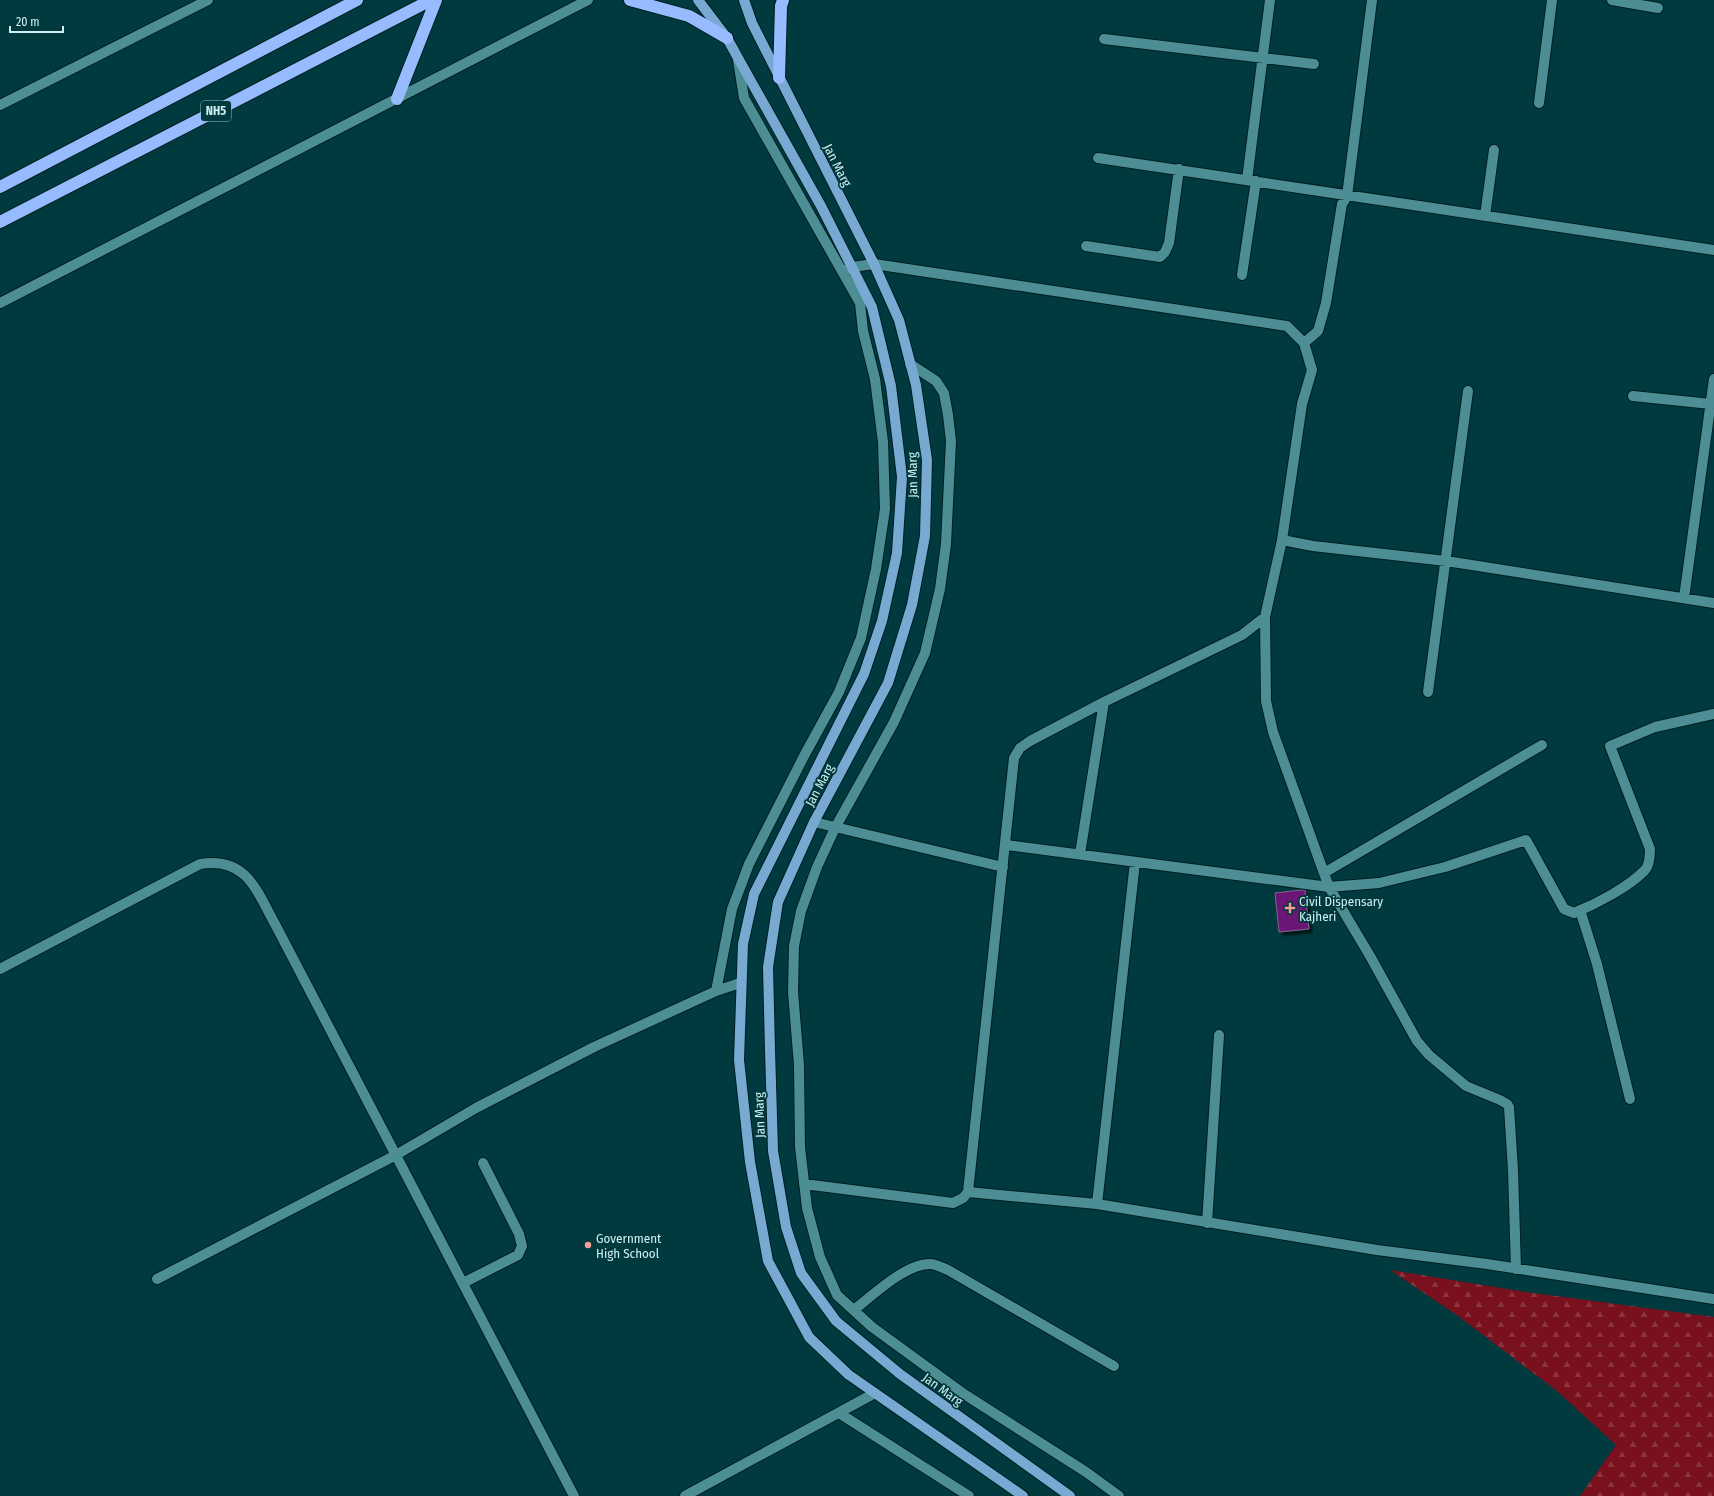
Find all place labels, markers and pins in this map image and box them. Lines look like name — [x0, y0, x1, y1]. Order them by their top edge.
place label: Civil Dispensary Kajheri — [1299, 894, 1383, 924]
marker: Civil Dispensary Kajheri — [1284, 902, 1296, 914]
place label: Government High School — [596, 1231, 662, 1261]
marker: Government High School — [583, 1240, 593, 1250]

